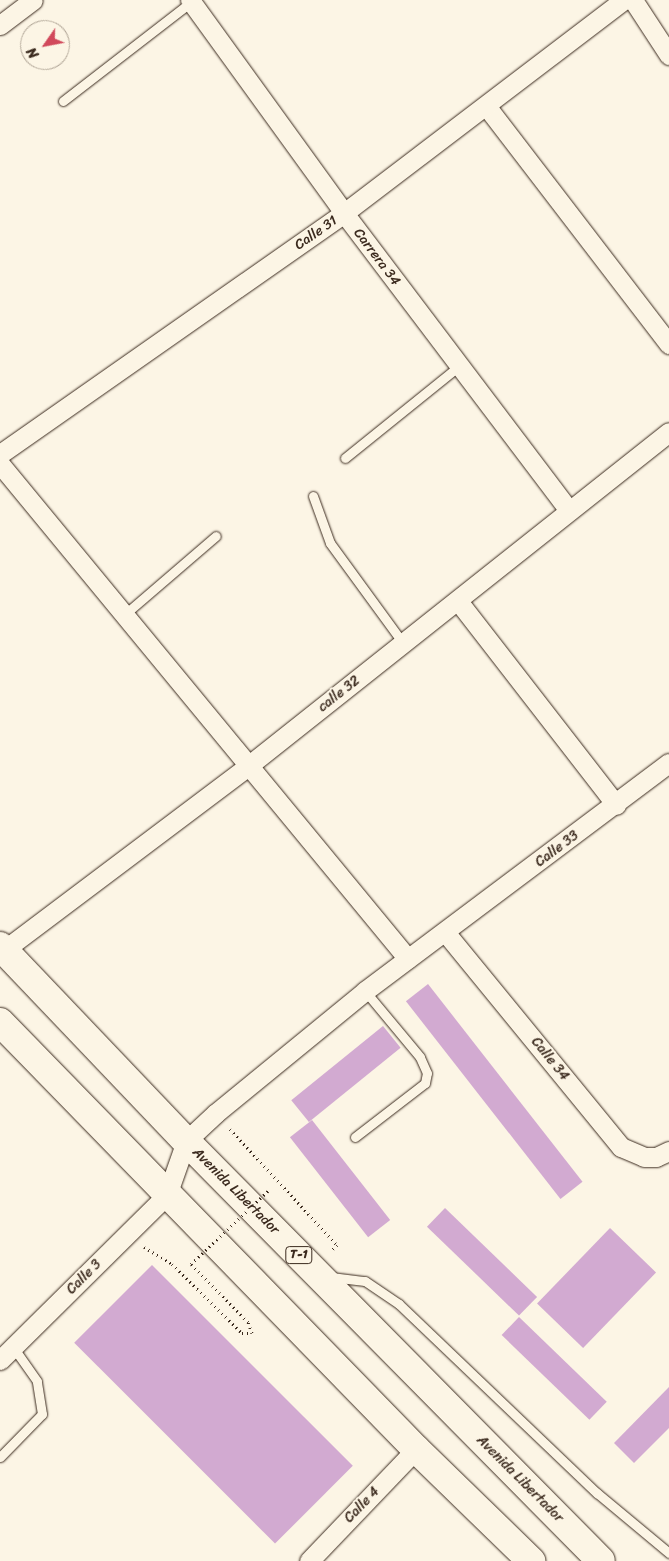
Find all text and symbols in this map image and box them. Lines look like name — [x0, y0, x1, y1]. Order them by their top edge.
north arrow — [20, 20, 70, 70]
text: N — [20, 42, 46, 64]
street label: Calle 31 — [291, 212, 341, 254]
street label: Carrera 34 — [350, 225, 404, 289]
street label: calle 32 — [315, 672, 363, 716]
street label: Calle 33 — [532, 827, 582, 871]
street label: Calle 34 — [527, 1034, 573, 1084]
street label: Avenida Libertador — [189, 1144, 283, 1238]
road number: T-1 — [285, 1246, 313, 1264]
street label: Calle 3 — [63, 1256, 105, 1298]
street label: Avenida Libertador — [473, 1432, 567, 1526]
street label: Calle 4 — [341, 1484, 383, 1526]

